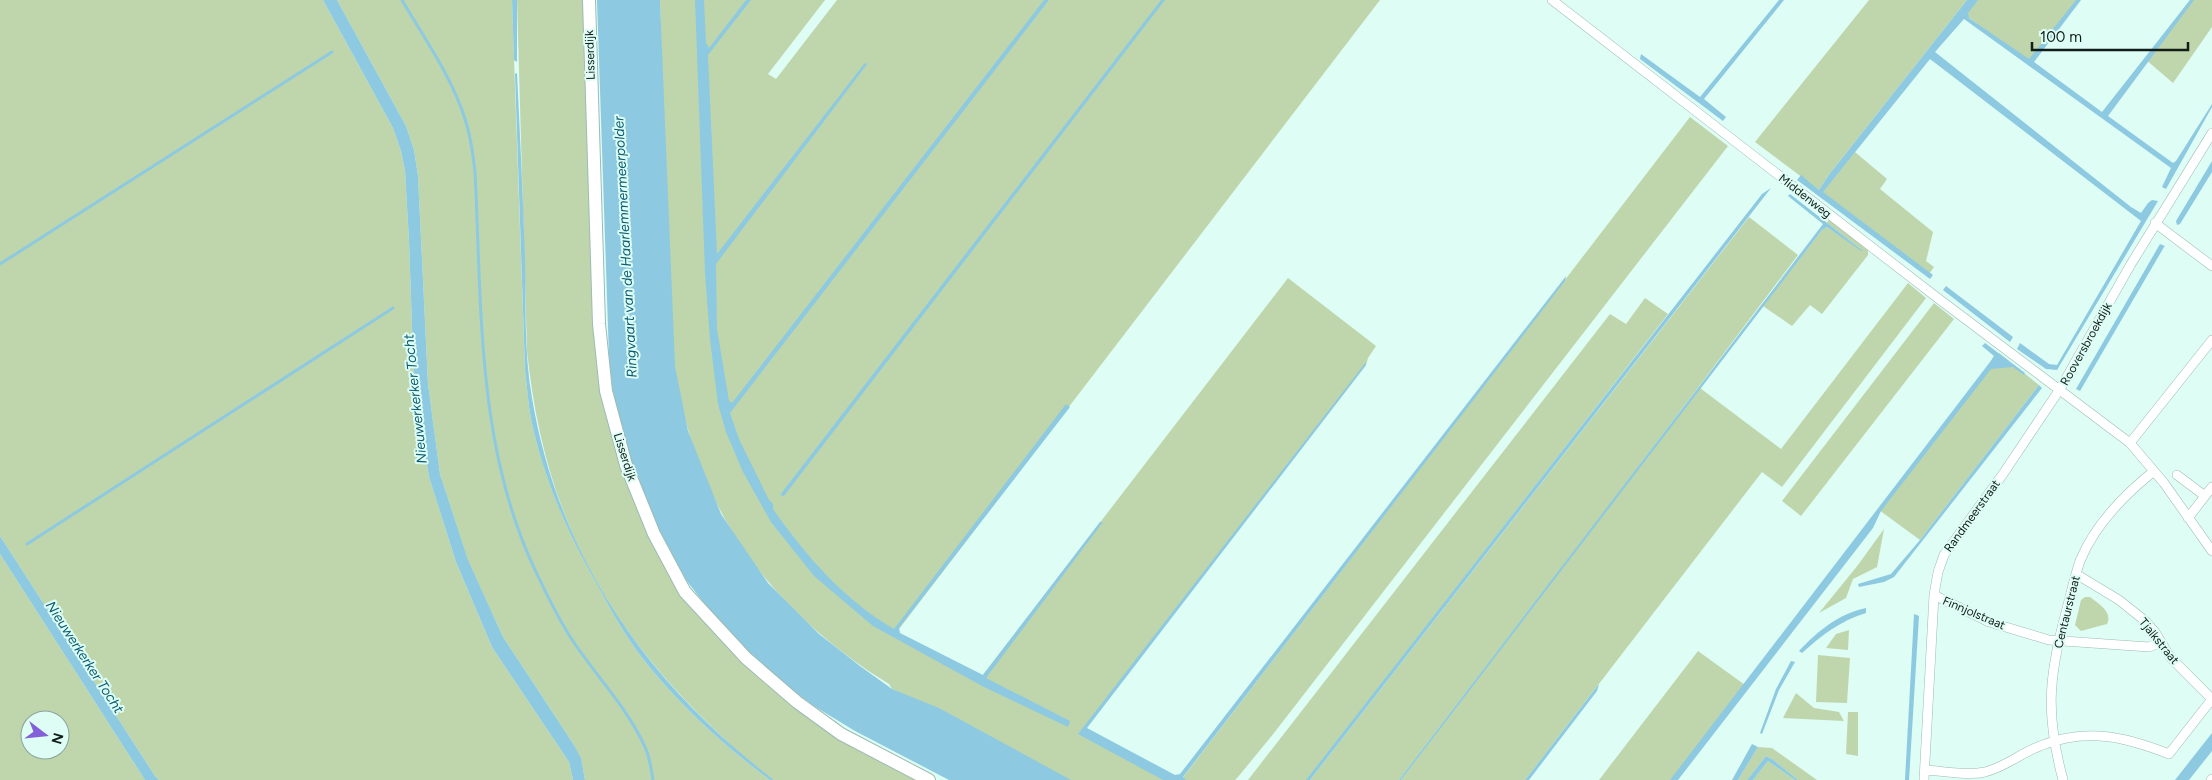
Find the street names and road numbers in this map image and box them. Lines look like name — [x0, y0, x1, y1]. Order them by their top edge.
street label: Lisserdijk — [582, 30, 598, 80]
street label: Middenweg — [1776, 171, 1834, 221]
street label: Rooversbroekdijk — [2057, 300, 2115, 388]
street label: Lisserdijk — [611, 431, 639, 483]
street label: Randmeerstraat — [1941, 477, 2003, 555]
street label: Centaurstraat — [2051, 574, 2083, 650]
street label: Finnjolstraat — [1941, 594, 2008, 633]
street label: Tjalkstraat — [2136, 615, 2182, 667]

